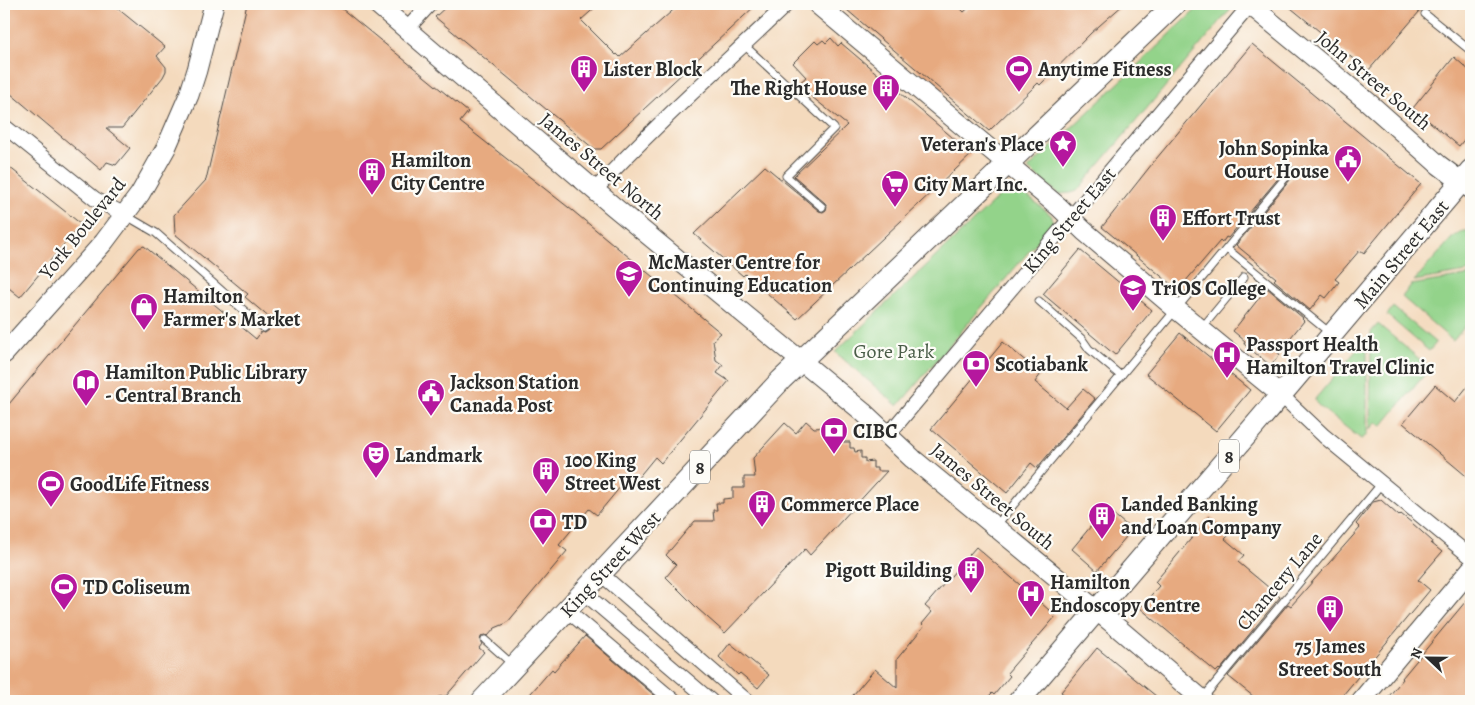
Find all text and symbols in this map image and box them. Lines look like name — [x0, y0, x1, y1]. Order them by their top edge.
street label: John Street South — [1310, 24, 1437, 137]
building icon: Lister Block — [569, 54, 599, 93]
sports icon: Anytime Fitness — [1004, 54, 1034, 93]
place label: Lister Block — [603, 56, 703, 83]
place label: Anytime Fitness — [1037, 56, 1172, 83]
building icon: The Right House — [871, 73, 901, 112]
place label: The Right House — [731, 75, 867, 102]
street label: James Street North — [534, 106, 670, 227]
place icon: Veteran's Place — [1048, 129, 1078, 168]
place label: Veteran's Place — [920, 131, 1044, 158]
place label: John Sopinka Court House — [1219, 135, 1329, 185]
public building icon: John Sopinka Court House — [1333, 144, 1363, 183]
place label: Hamilton City Centre — [391, 147, 485, 197]
building icon: Hamilton City Centre — [357, 157, 387, 196]
street label: King Street East — [1017, 161, 1122, 279]
supermarket icon: City Mart Inc. — [880, 169, 910, 208]
street label: York Boulevard — [32, 171, 132, 286]
place label: City Mart Inc. — [914, 171, 1028, 198]
street label: Main Street East — [1348, 194, 1455, 315]
building icon: Effort Trust — [1148, 203, 1178, 242]
place label: Effort Trust — [1182, 205, 1281, 232]
place label: McMaster Centre for Continuing Education — [648, 249, 832, 299]
school or university icon: McMaster Centre for Continuing Education — [614, 259, 644, 298]
school or university icon: TriOS College — [1118, 273, 1148, 312]
place label: TriOS College — [1152, 275, 1266, 302]
place label: Hamilton Farmer's Market — [163, 283, 301, 333]
shop icon: Hamilton Farmer's Market — [129, 292, 159, 331]
place label: Passport Health Hamilton Travel Clinic — [1246, 331, 1434, 381]
park label: Gore Park — [854, 338, 934, 365]
hospital icon: Passport Health Hamilton Travel Clinic — [1212, 340, 1242, 379]
bank icon: Scotiabank — [961, 349, 991, 388]
place label: Scotiabank — [995, 351, 1088, 378]
place label: Hamilton Public Library - Central Branch — [105, 359, 308, 409]
library icon: Hamilton Public Library - Central Branch — [71, 368, 101, 407]
place label: Jackson Station Canada Post — [450, 369, 579, 419]
public building icon: Jackson Station Canada Post — [416, 378, 446, 417]
bank icon: CIBC — [819, 416, 849, 455]
place label: CIBC — [853, 418, 897, 445]
street label: James Street South — [925, 436, 1061, 557]
theatre icon: Landmark — [361, 440, 391, 479]
road number: 8 — [1219, 440, 1239, 472]
place label: Landmark — [395, 442, 483, 469]
place label: 100 King Street West — [565, 447, 661, 497]
road number: 8 — [690, 451, 710, 484]
building icon: 100 King Street West — [531, 456, 561, 495]
sports icon: GoodLife Fitness — [36, 469, 66, 508]
place label: GoodLife Fitness — [70, 471, 209, 498]
building icon: Commerce Place — [747, 489, 777, 528]
place label: Commerce Place — [781, 491, 919, 518]
place label: Landed Banking and Loan Company — [1121, 491, 1282, 541]
building icon: Landed Banking and Loan Company — [1087, 501, 1117, 540]
street label: King Street West — [554, 505, 667, 624]
bank icon: TD — [528, 507, 558, 546]
place label: TD — [562, 509, 587, 536]
street label: Chancery Lane — [1230, 526, 1329, 636]
building icon: Pigott Building — [956, 555, 986, 594]
place label: Pigott Building — [825, 557, 953, 584]
place label: Hamilton Endoscopy Centre — [1050, 569, 1200, 619]
sports icon: TD Coliseum — [49, 572, 79, 611]
place label: TD Coliseum — [83, 574, 190, 601]
hospital icon: Hamilton Endoscopy Centre — [1016, 579, 1046, 618]
building icon: 75 James Street South — [1315, 594, 1345, 633]
north arrow — [1402, 632, 1452, 682]
place label: 75 James Street South — [1278, 633, 1382, 683]
text: N — [1406, 645, 1427, 662]

